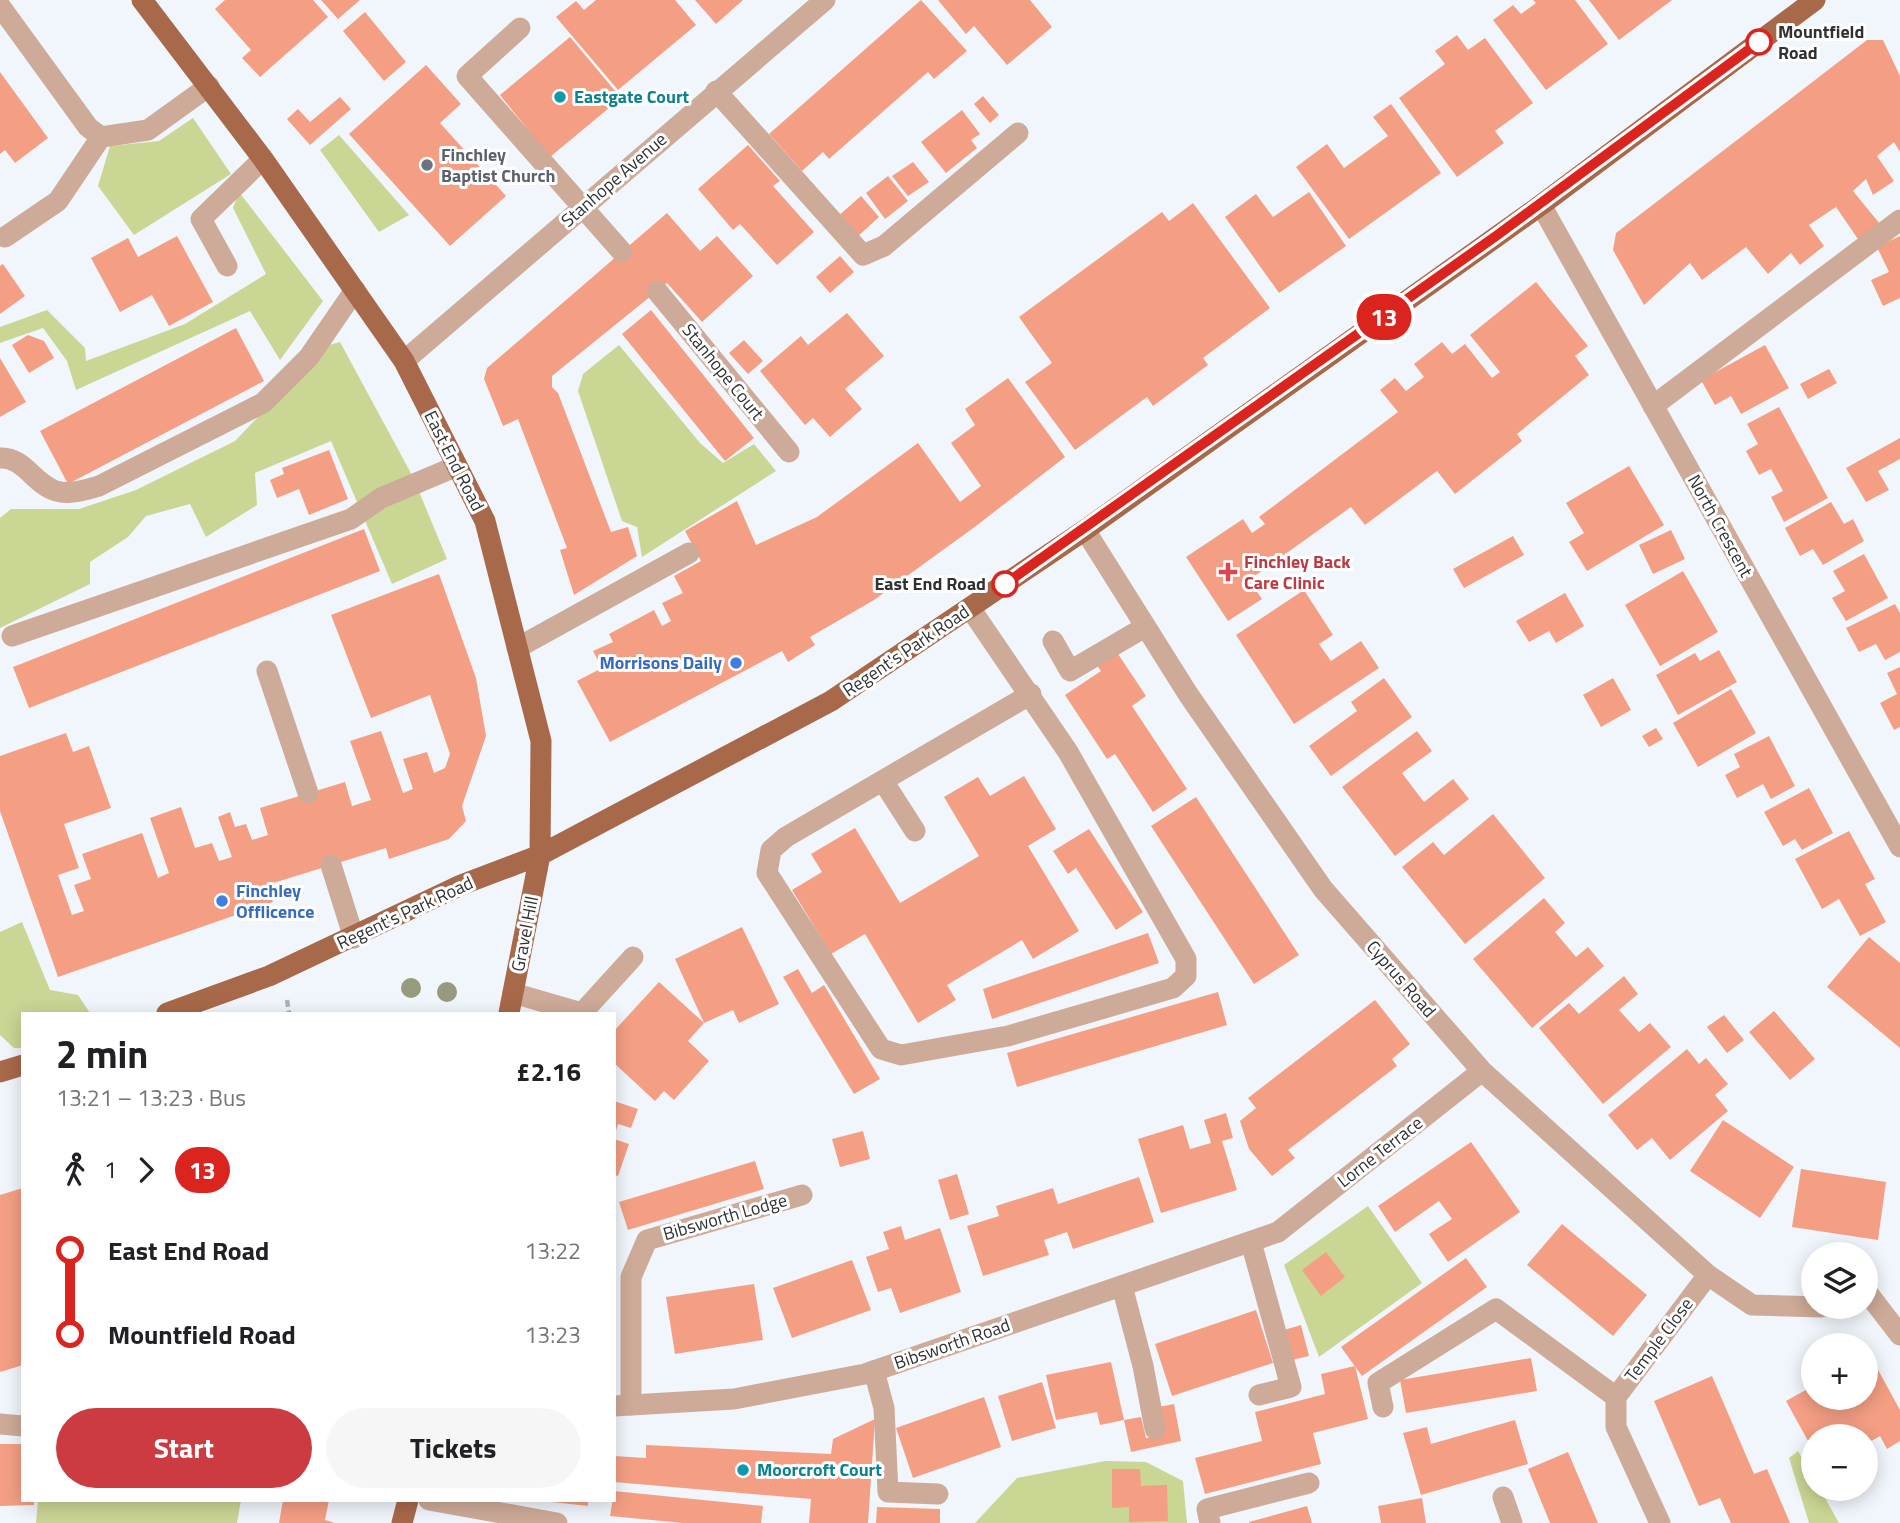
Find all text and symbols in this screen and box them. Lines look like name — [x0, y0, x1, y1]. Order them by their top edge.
place label: Mountfield Road — [1778, 18, 1864, 66]
marker: Mountfield Road — [1746, 29, 1772, 55]
place label: Eastgate Court — [574, 83, 690, 110]
marker: Eastgate Court — [552, 89, 568, 105]
street label: Stanhope Avenue — [555, 126, 673, 233]
place label: Finchley Baptist Church — [441, 141, 556, 189]
marker: Finchley Baptist Church — [419, 157, 435, 173]
line badge: 13 — [1352, 294, 1416, 340]
text: 13 — [1371, 299, 1397, 335]
street label: Stanhope Court — [676, 318, 771, 426]
street label: East End Road — [418, 406, 491, 516]
street label: North Crescent — [1681, 469, 1760, 583]
place label: Finchley Back Care Clinic — [1244, 548, 1351, 596]
marker: Finchley Back Care Clinic — [1218, 562, 1238, 582]
place label: East End Road — [874, 570, 986, 597]
marker: East End Road — [992, 571, 1018, 597]
street label: Regent's Park Road — [837, 598, 974, 703]
place label: Morrisons Daily — [599, 649, 722, 676]
marker: Morrisons Daily — [728, 655, 744, 671]
street label: Regent's Park Road — [332, 869, 477, 956]
place label: Finchley Offlicence — [236, 877, 314, 925]
marker: Finchley Offlicence — [214, 893, 230, 909]
street label: Gravel Hill — [504, 894, 545, 974]
street label: Cyprus Road — [1360, 934, 1443, 1023]
text: 2 min — [56, 1025, 148, 1083]
text: £2.16 — [516, 1052, 581, 1091]
text: 13:21 – 13:23 · Bus — [56, 1080, 246, 1115]
street label: Lorne Terrace — [1331, 1110, 1428, 1194]
icon: walk — [56, 1151, 94, 1189]
icon: forward — [127, 1151, 165, 1189]
text: 1 — [104, 1152, 117, 1187]
text: 13 — [189, 1152, 216, 1188]
street label: Bibsworth Lodge — [660, 1186, 790, 1247]
text: East End Road — [108, 1231, 269, 1270]
text: 13:22 — [524, 1233, 581, 1268]
map controls — [1801, 1242, 1878, 1501]
button: layers — [1801, 1242, 1878, 1319]
street label: Temple Close — [1618, 1292, 1699, 1388]
street label: Bibsworth Road — [890, 1311, 1013, 1376]
text: Mountfield Road — [108, 1315, 296, 1354]
text: 13:23 — [524, 1317, 581, 1352]
button: + — [1801, 1333, 1878, 1410]
button: Start — [56, 1408, 312, 1488]
button: Tickets — [326, 1408, 581, 1488]
button: − — [1801, 1424, 1878, 1501]
place label: Moorcroft Court — [757, 1456, 882, 1483]
marker: Moorcroft Court — [735, 1462, 751, 1478]

